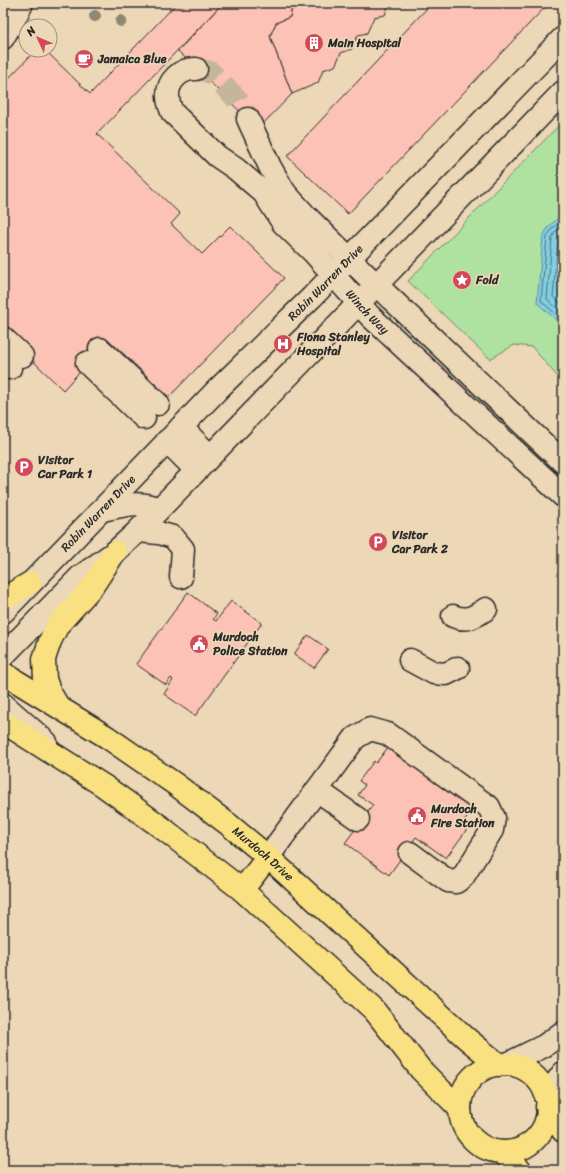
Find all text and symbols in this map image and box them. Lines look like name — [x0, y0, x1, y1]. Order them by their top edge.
north arrow — [18, 18, 58, 58]
text: N — [21, 22, 41, 41]
building icon: Main Hospital — [303, 32, 325, 54]
place label: Main Hospital — [327, 32, 402, 54]
cafe icon: Jamaica Blue — [73, 48, 95, 70]
place label: Jamaica Blue — [97, 48, 167, 70]
street label: Robin Warren Drive — [282, 239, 369, 326]
place icon: Fold — [451, 269, 473, 291]
place label: Fold — [475, 269, 500, 291]
street label: Winch Way — [340, 284, 395, 340]
place label: Fiona Stanley Hospital — [296, 326, 370, 362]
hospital icon: Fiona Stanley Hospital — [272, 333, 294, 355]
place label: Visitor Car Park 1 — [37, 449, 92, 485]
parking icon: Visitor Car Park 1 — [13, 456, 35, 478]
street label: Robin Warren Drive — [55, 469, 141, 557]
place label: Visitor Car Park 2 — [391, 524, 448, 560]
parking icon: Visitor Car Park 2 — [367, 531, 389, 553]
place label: Murdoch Police Station — [212, 626, 288, 662]
public building icon: Murdoch Police Station — [188, 633, 210, 655]
place label: Murdoch Fire Station — [430, 798, 495, 834]
public building icon: Murdoch Fire Station — [406, 805, 428, 827]
street label: Murdoch Drive — [227, 820, 299, 887]

